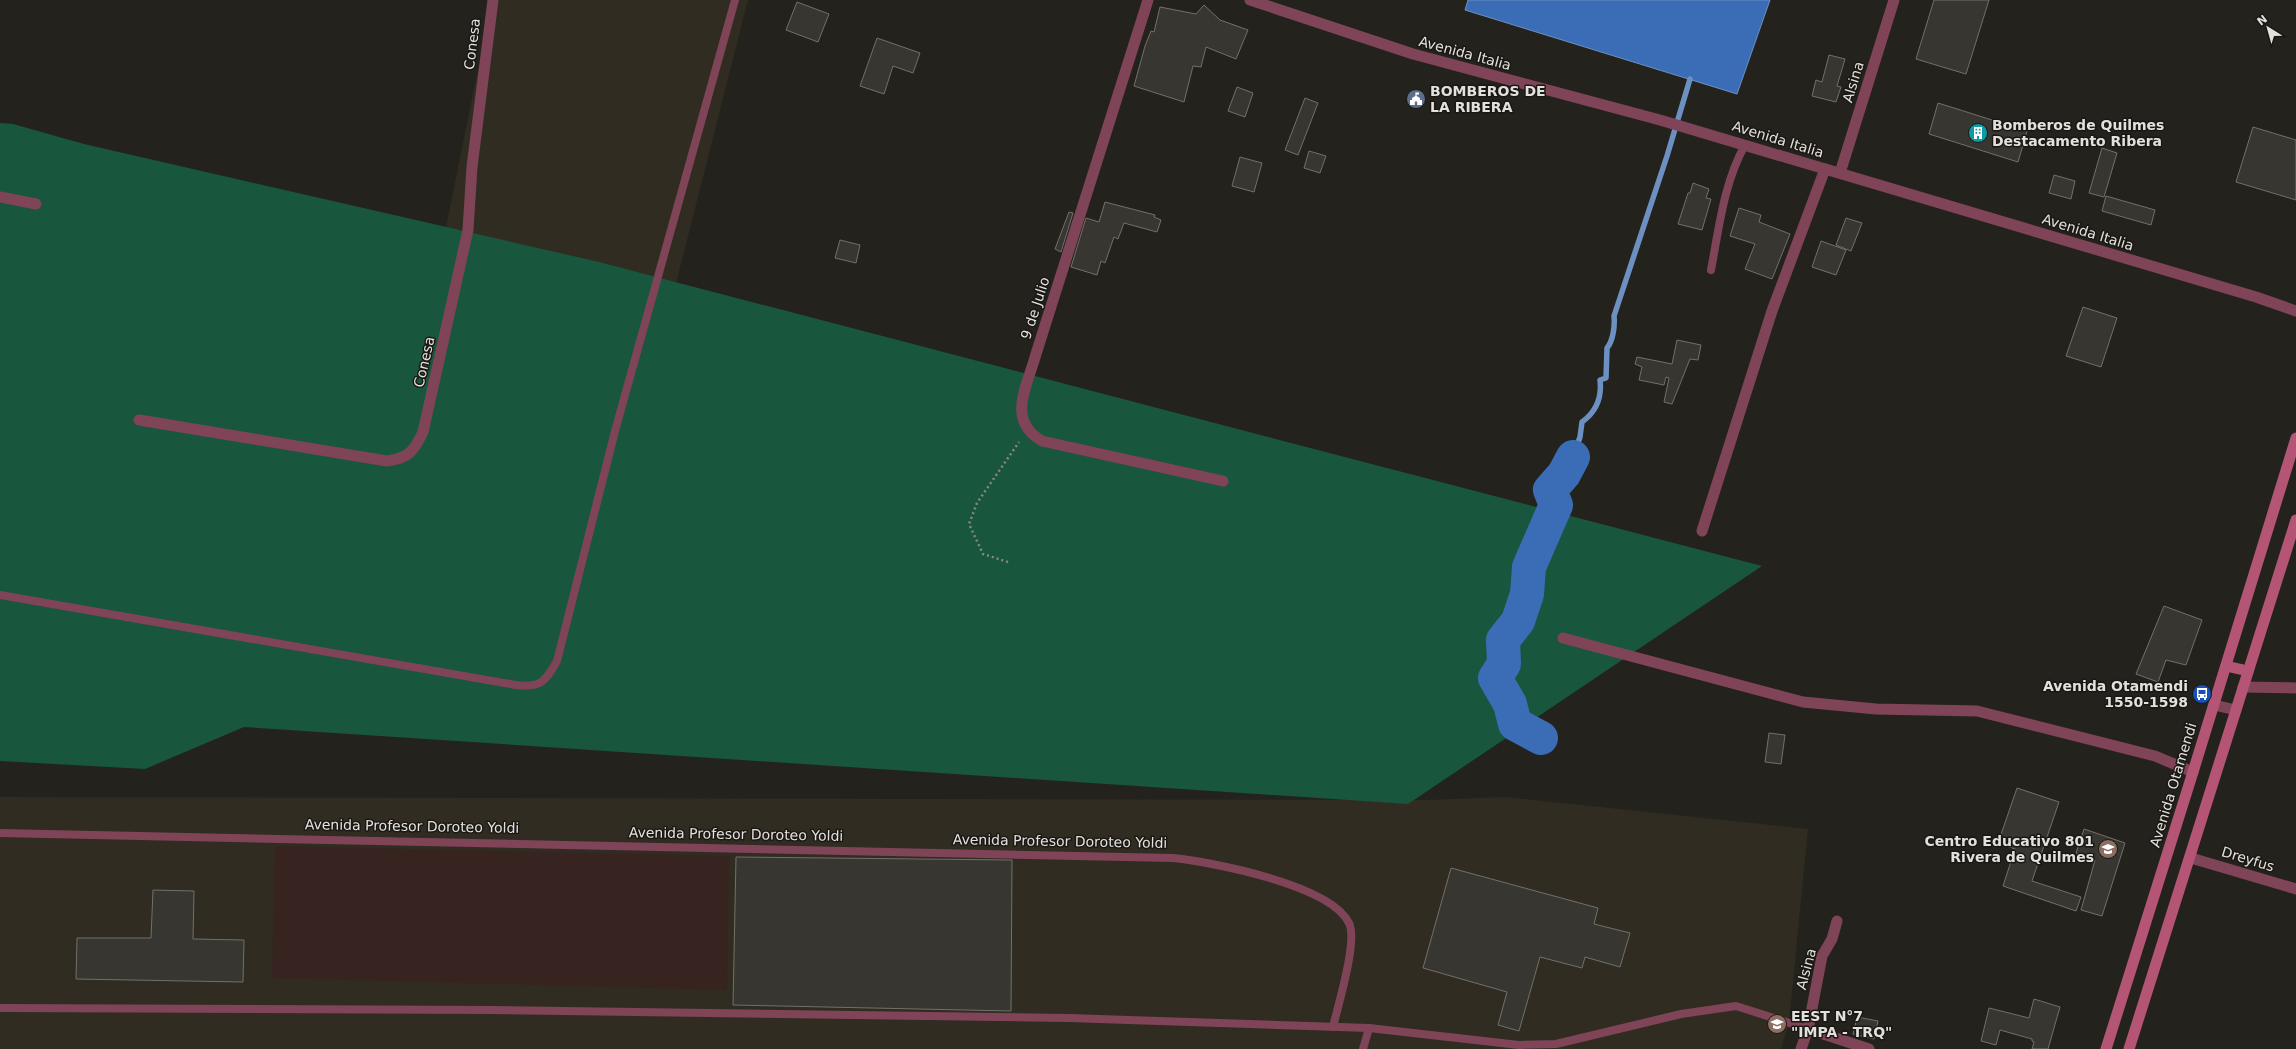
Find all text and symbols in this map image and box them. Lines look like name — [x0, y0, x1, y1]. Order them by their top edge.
north arrow — [2248, 8, 2288, 48]
text: N — [2255, 12, 2270, 28]
street label: Conesa — [461, 17, 483, 71]
street label: Avenida Italia — [1417, 33, 1513, 73]
street label: Alsina — [1839, 60, 1867, 104]
place label: BOMBEROS DE LA RIBERA — [1430, 83, 1546, 115]
public building icon: BOMBEROS DE LA RIBERA — [1405, 88, 1427, 110]
street label: Avenida Italia — [1730, 117, 1826, 161]
place label: Bomberos de Quilmes Destacamento Ribera — [1992, 117, 2164, 149]
building icon: Bomberos de Quilmes Destacamento Ribera — [1967, 122, 1989, 144]
street label: Avenida Italia — [2040, 210, 2136, 254]
street label: 9 de Julio — [1017, 275, 1053, 341]
street label: Conesa — [410, 335, 438, 389]
place label: Avenida Otamendi 1550-1598 — [2043, 678, 2188, 710]
bus stop icon: Avenida Otamendi 1550-1598 — [2191, 683, 2213, 705]
street label: Avenida Otamendi — [2146, 721, 2200, 849]
street label: Avenida Profesor Doroteo Yoldi — [305, 816, 519, 836]
street label: Avenida Profesor Doroteo Yoldi — [629, 824, 843, 844]
street label: Avenida Profesor Doroteo Yoldi — [953, 831, 1167, 851]
place label: Centro Educativo 801 Rivera de Quilmes — [1925, 833, 2094, 865]
school or university icon: Centro Educativo 801 Rivera de Quilmes — [2097, 838, 2119, 860]
street label: Dreyfus — [2220, 843, 2276, 875]
street label: Alsina — [1793, 947, 1819, 991]
place label: EEST N°7 "IMPA - TRQ" — [1791, 1008, 1892, 1040]
school or university icon: EEST N°7 "IMPA - TRQ" — [1766, 1013, 1788, 1035]

